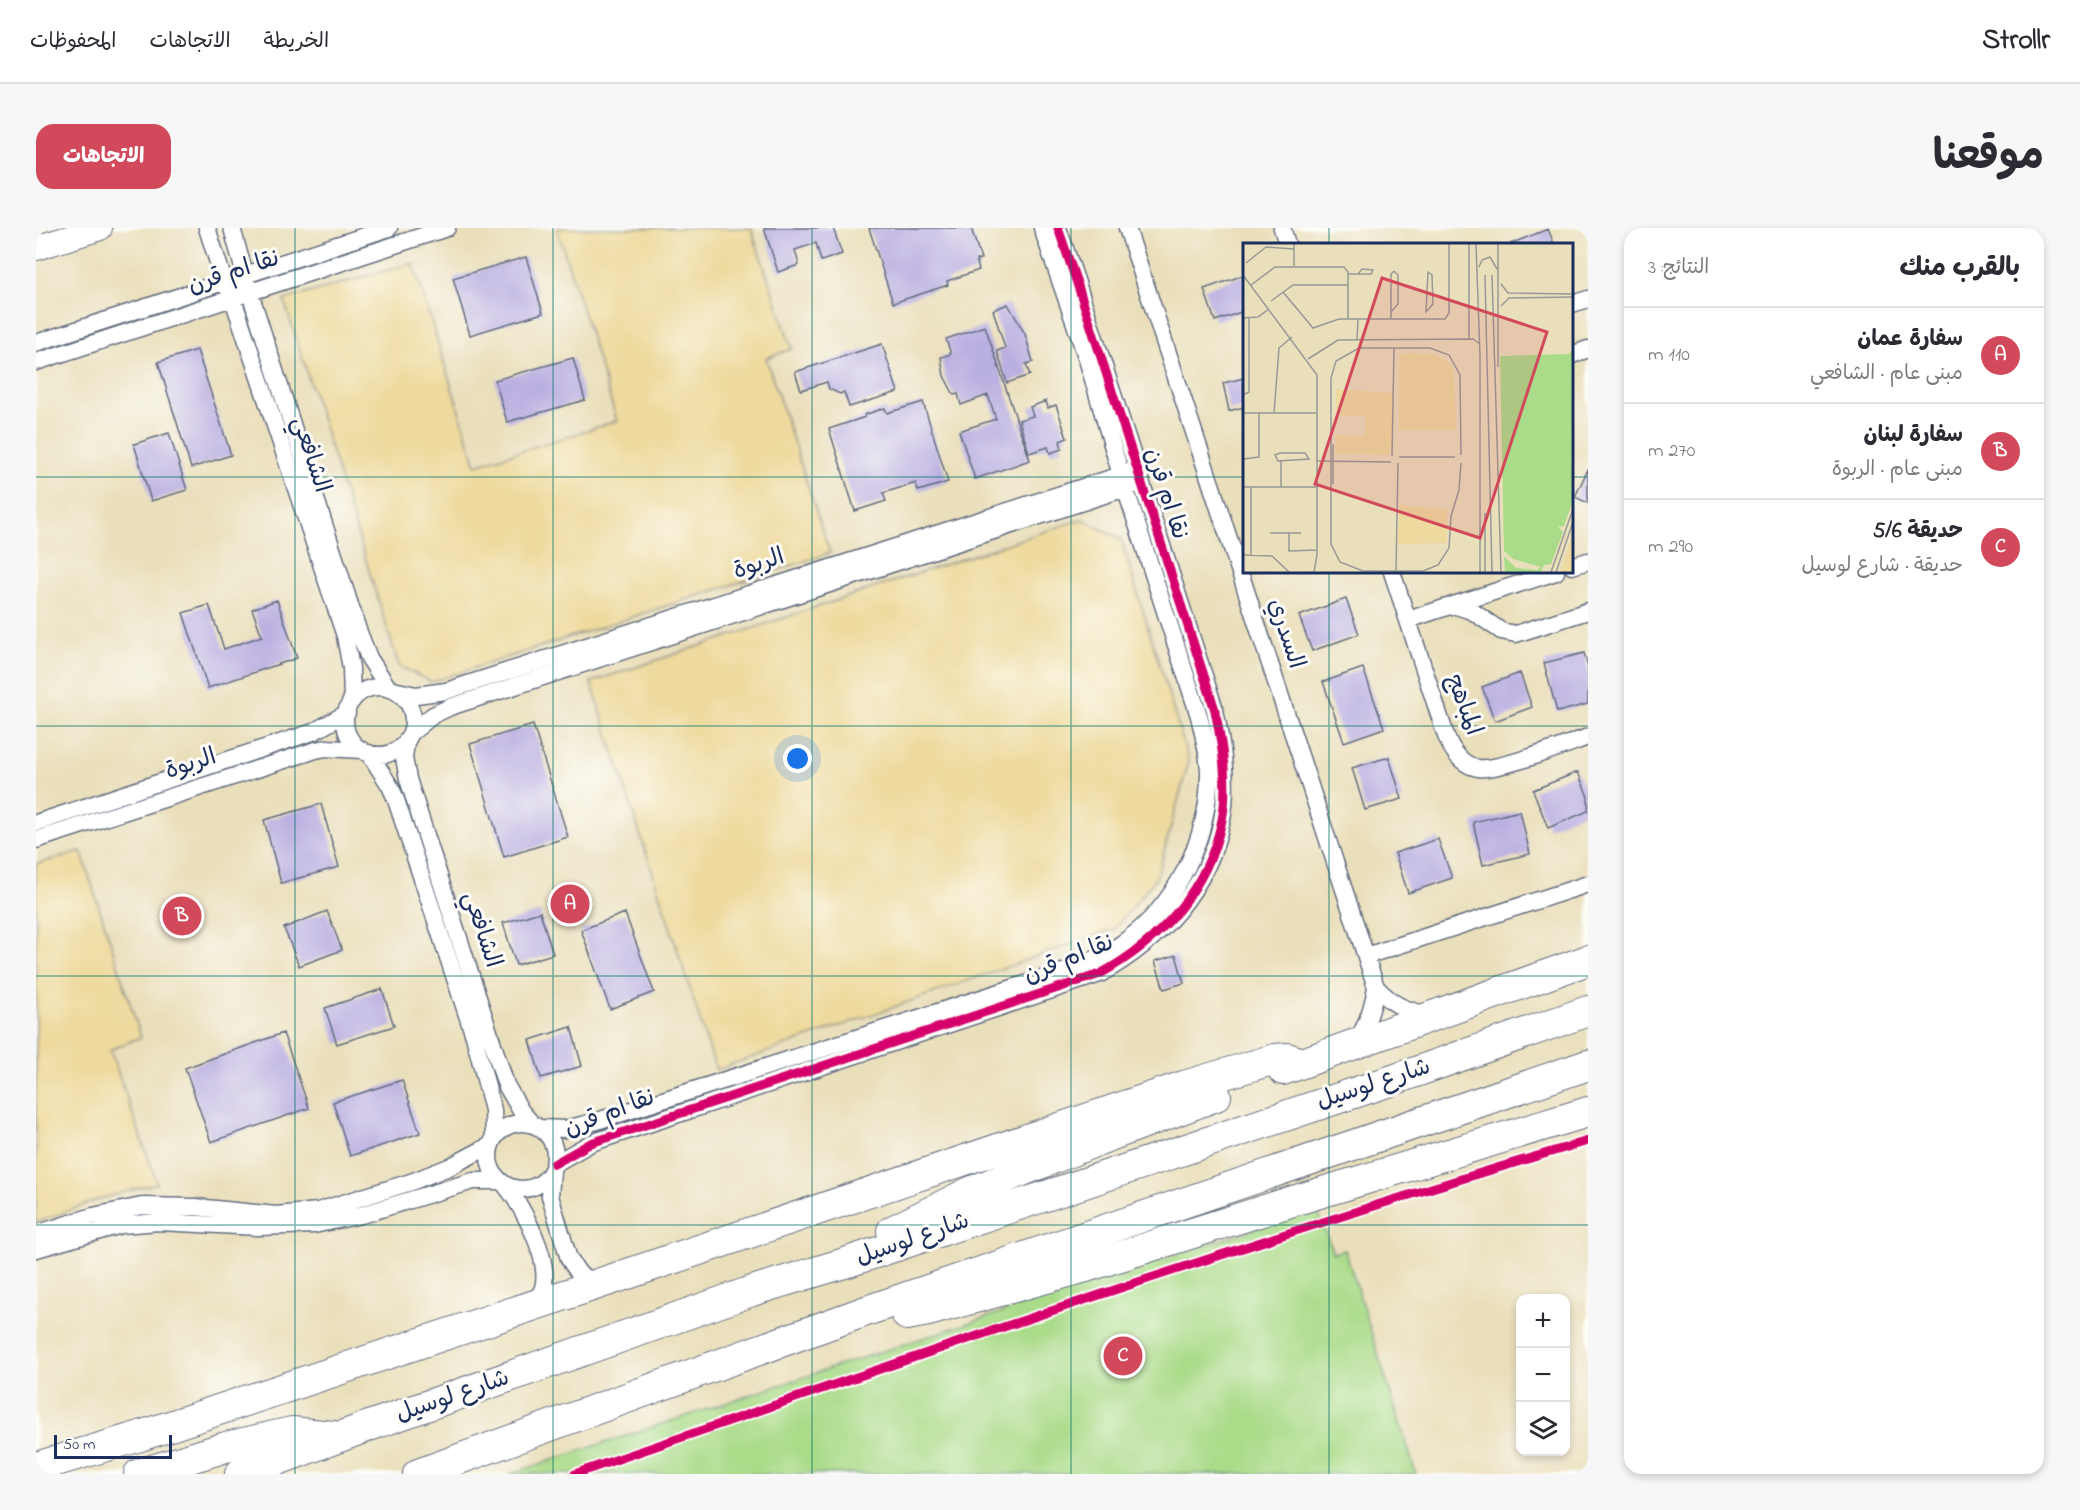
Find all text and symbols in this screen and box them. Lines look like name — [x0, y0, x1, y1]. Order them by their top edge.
text: Strollr — [1982, 21, 2050, 62]
text: المحفوظات — [30, 27, 116, 57]
text: الاتجاهات — [149, 27, 231, 57]
text: الخريطة — [264, 27, 329, 57]
button: الاتجاهات — [36, 124, 171, 189]
text: موقعنا — [1933, 127, 2044, 188]
street label: نقا ام قرن — [184, 242, 284, 304]
inset map — [1243, 243, 1573, 573]
text: بالقرب منك — [1899, 250, 2020, 288]
text: النتائج: 3 — [1648, 254, 1709, 283]
text: سفارة عمان — [1857, 324, 1963, 356]
text: 110 m — [1648, 341, 1690, 370]
text: A — [1994, 341, 2007, 370]
text: مبنى عام · الشافعي — [1810, 360, 1963, 389]
street label: الشافعي — [280, 412, 339, 498]
text: سفارة لبنان — [1864, 420, 1963, 452]
text: 270 m — [1648, 437, 1695, 466]
text: B — [1994, 437, 2007, 466]
street label: نقا ام قرن — [1134, 444, 1196, 544]
text: مبنى عام · الربوة — [1832, 456, 1963, 485]
text: حديقة 5/6 — [1873, 516, 1963, 548]
text: 290 m — [1648, 533, 1693, 562]
text: C — [1995, 533, 2006, 562]
street label: الربوة — [729, 540, 789, 590]
text: حديقة · شارع لوسيل — [1801, 552, 1963, 581]
street label: السدري — [1257, 594, 1313, 674]
street label: المباهج — [1436, 669, 1490, 741]
street label: الربوة — [161, 740, 221, 790]
your location — [783, 744, 812, 773]
pin: A — [550, 882, 590, 926]
street label: الشافعي — [451, 887, 510, 973]
pin: B — [162, 894, 202, 938]
street label: نقا ام قرن — [1019, 926, 1119, 994]
street label: شارع لوسيل — [1312, 1050, 1436, 1120]
street label: نقا ام قرن — [560, 1081, 660, 1147]
street label: شارع لوسيل — [852, 1204, 974, 1276]
map controls — [1516, 1294, 1570, 1456]
button: + — [1516, 1294, 1570, 1348]
pin: C — [1104, 1334, 1142, 1378]
button: − — [1516, 1348, 1570, 1402]
street label: شارع لوسيل — [392, 1361, 514, 1433]
button: layers — [1516, 1402, 1570, 1456]
scale bar — [54, 1432, 172, 1460]
text: 50 m — [63, 1433, 95, 1457]

